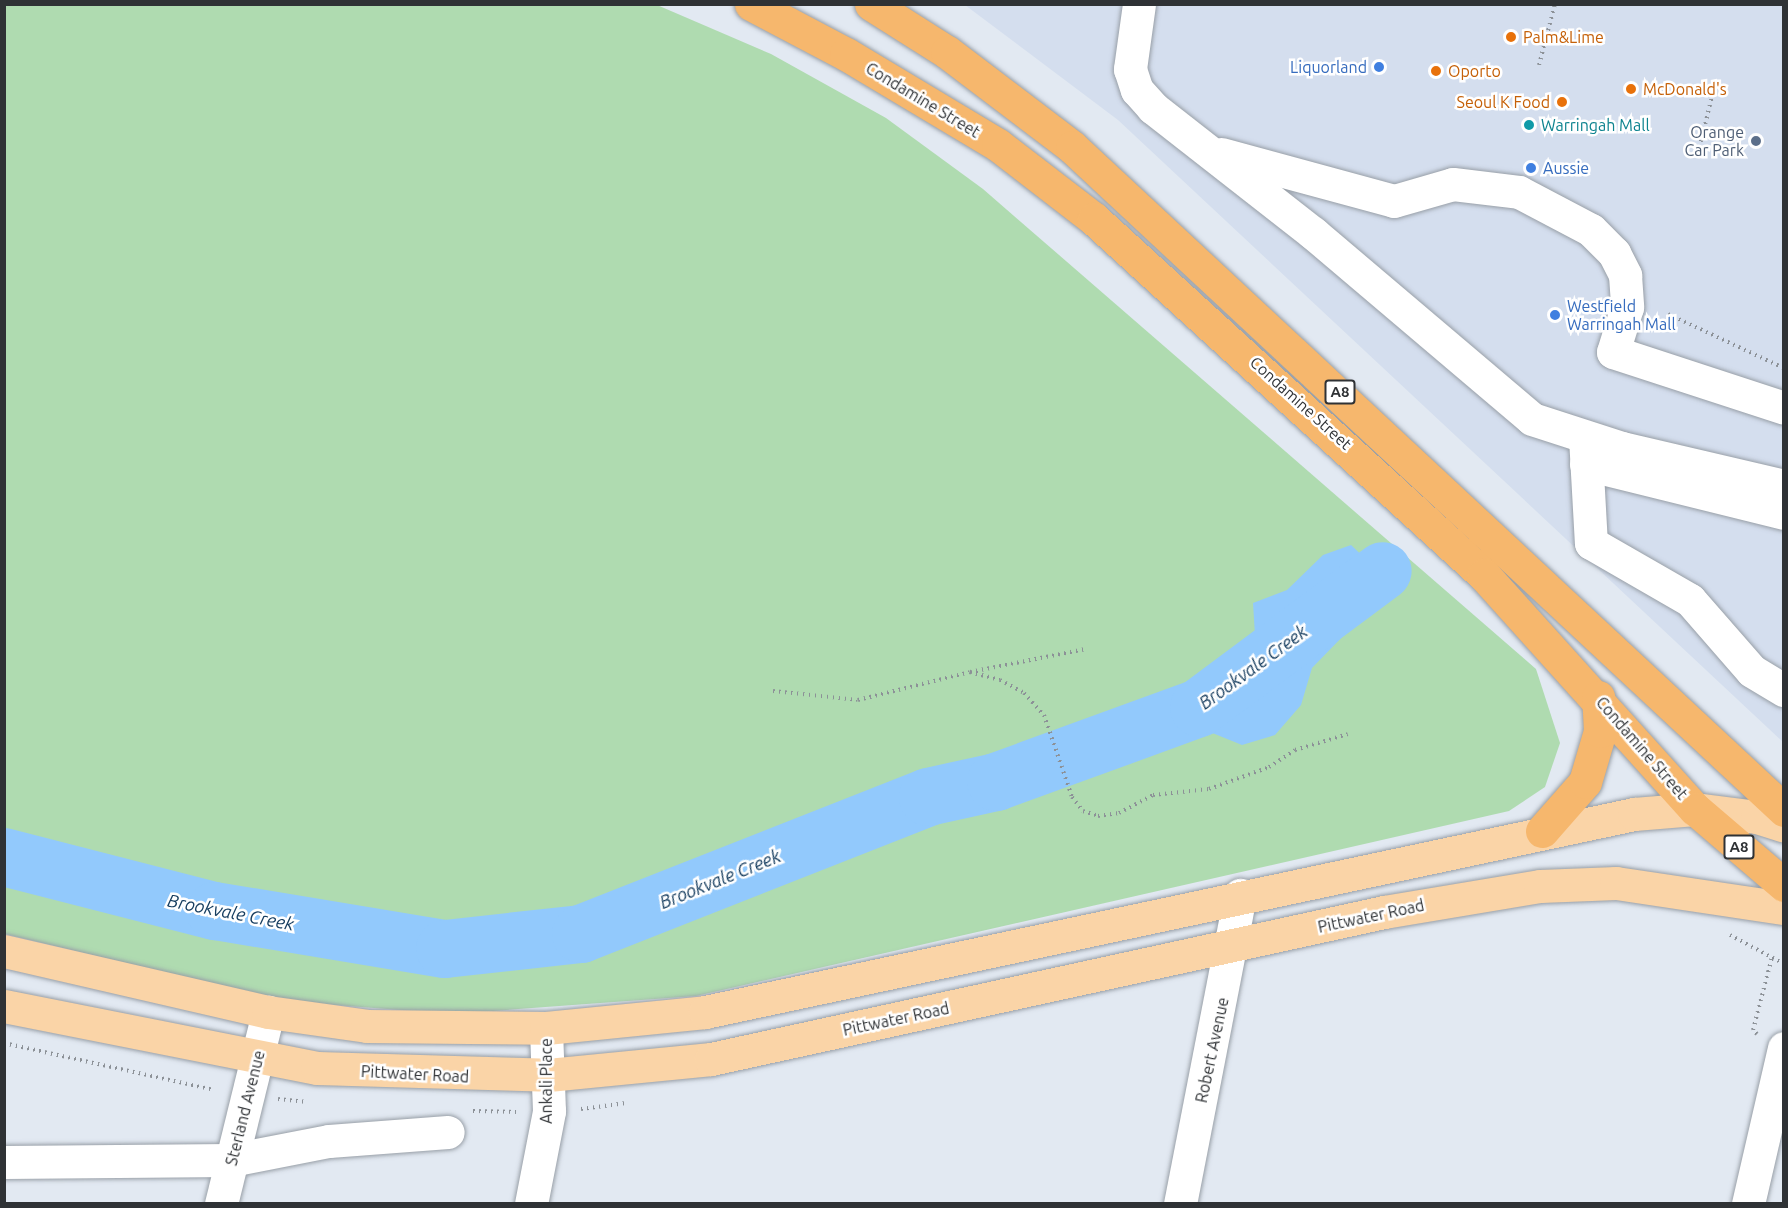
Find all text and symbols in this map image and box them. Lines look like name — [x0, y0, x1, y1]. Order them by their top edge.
place label: Palm&Lime — [1523, 27, 1604, 47]
marker: Palm&Lime — [1504, 30, 1518, 44]
place label: Liquorland — [1290, 57, 1367, 77]
street label: Condamine Street — [862, 58, 984, 142]
marker: Liquorland — [1372, 60, 1386, 74]
place label: Oporto — [1448, 61, 1501, 81]
marker: Oporto — [1429, 64, 1443, 78]
place label: McDonald's — [1643, 79, 1727, 99]
marker: McDonald's — [1624, 82, 1638, 96]
place label: Seoul K Food — [1457, 92, 1550, 112]
marker: Seoul K Food — [1555, 95, 1569, 109]
place label: Warringah Mall — [1541, 115, 1650, 135]
marker: Warringah Mall — [1522, 118, 1536, 132]
place label: Orange Car Park — [1684, 122, 1744, 160]
marker: Orange Car Park — [1749, 134, 1763, 148]
place label: Aussie — [1543, 158, 1589, 178]
marker: Aussie — [1524, 161, 1538, 175]
place label: Westfield Warringah Mall — [1567, 296, 1676, 334]
marker: Westfield Warringah Mall — [1548, 308, 1562, 322]
street label: Condamine Street — [1246, 352, 1356, 454]
road number: A8 — [1324, 380, 1356, 404]
water label: Brookvale Creek — [1195, 620, 1311, 714]
street label: Condamine Street — [1592, 693, 1692, 803]
road number: A8 — [1722, 835, 1756, 859]
water label: Brookvale Creek — [656, 845, 784, 913]
water label: Brookvale Creek — [166, 889, 296, 935]
street label: Pittwater Road — [1316, 895, 1426, 937]
street label: Robert Avenue — [1191, 995, 1233, 1105]
street label: Pittwater Road — [841, 998, 951, 1040]
street label: Ankali Place — [536, 1038, 556, 1124]
street label: Sterland Avenue — [221, 1048, 269, 1168]
street label: Pittwater Road — [360, 1062, 470, 1086]

